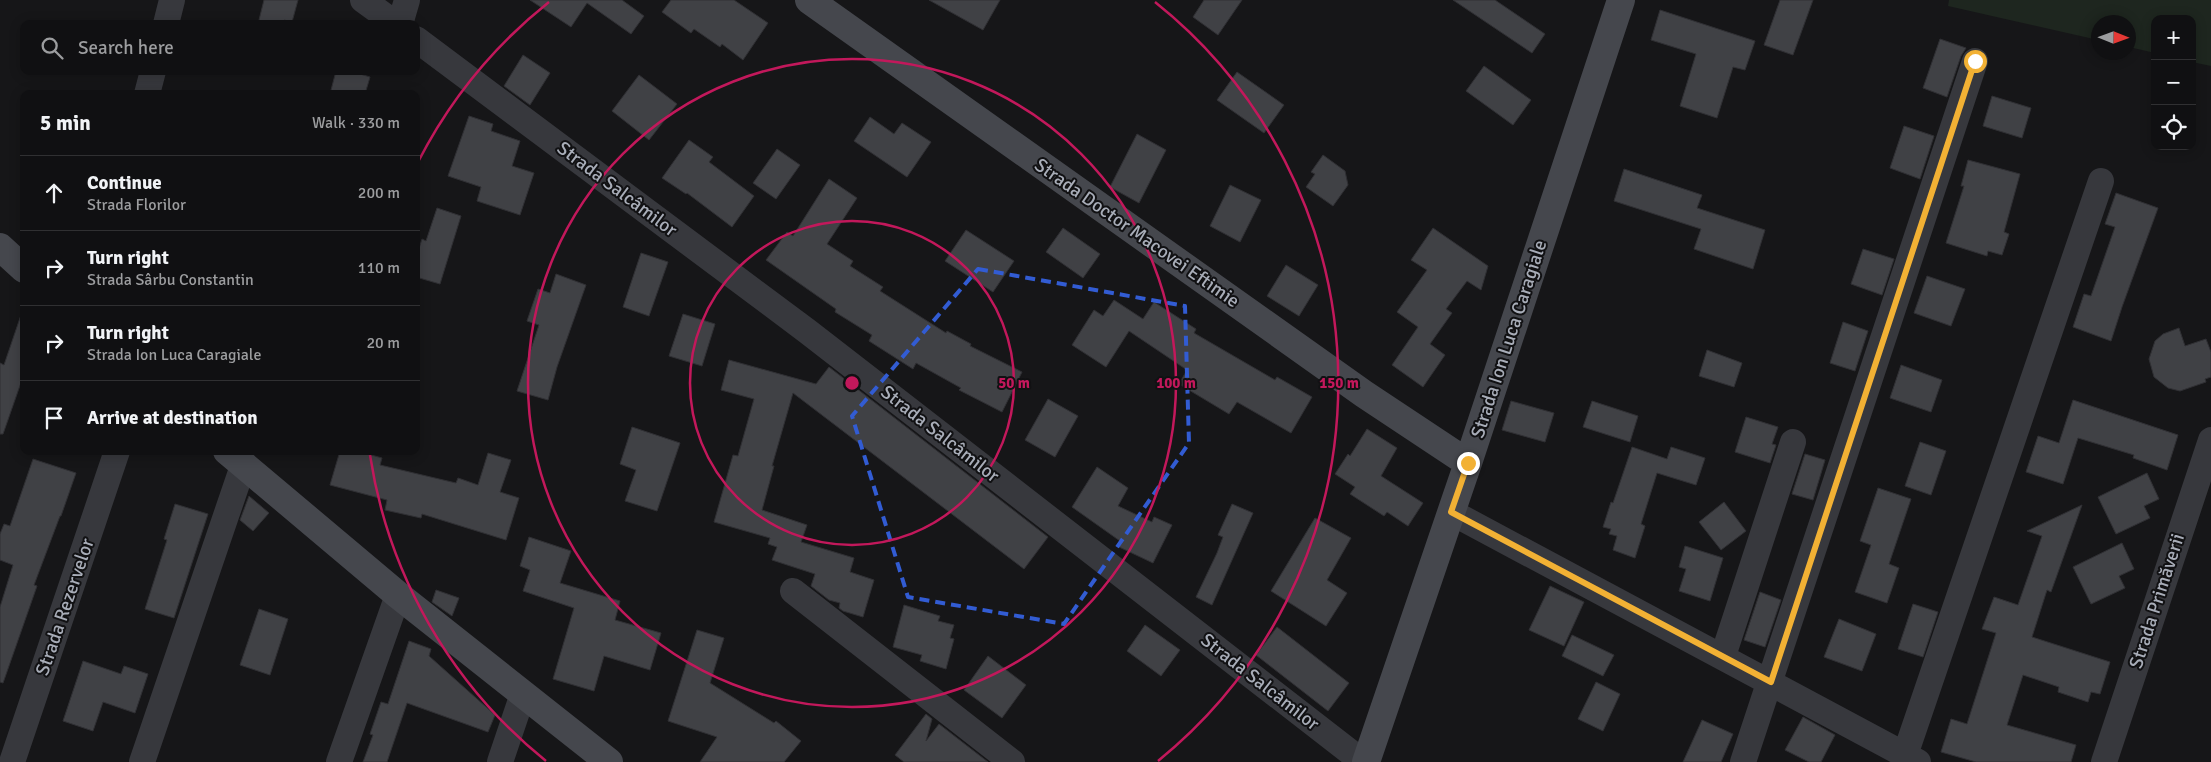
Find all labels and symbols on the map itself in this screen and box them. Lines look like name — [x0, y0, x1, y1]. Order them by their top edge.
north arrow — [2091, 15, 2136, 60]
route start — [1964, 50, 1987, 73]
street label: Strada Salcâmilor — [552, 136, 682, 242]
street label: Strada Doctor Macovei Eftimie — [1030, 153, 1244, 313]
street label: Strada Ion Luca Caragiale — [1466, 237, 1552, 441]
centre of rings — [843, 374, 861, 392]
text: 50 m — [998, 374, 1030, 392]
text: 100 m — [1156, 374, 1196, 392]
text: 150 m — [1319, 374, 1359, 392]
street label: Strada Salcâmilor — [876, 380, 1004, 488]
route end — [1457, 452, 1480, 475]
street label: Strada Primăverii — [2124, 531, 2190, 671]
street label: Strada Rezervelor — [30, 535, 100, 679]
street label: Strada Salcâmilor — [1196, 628, 1324, 736]

